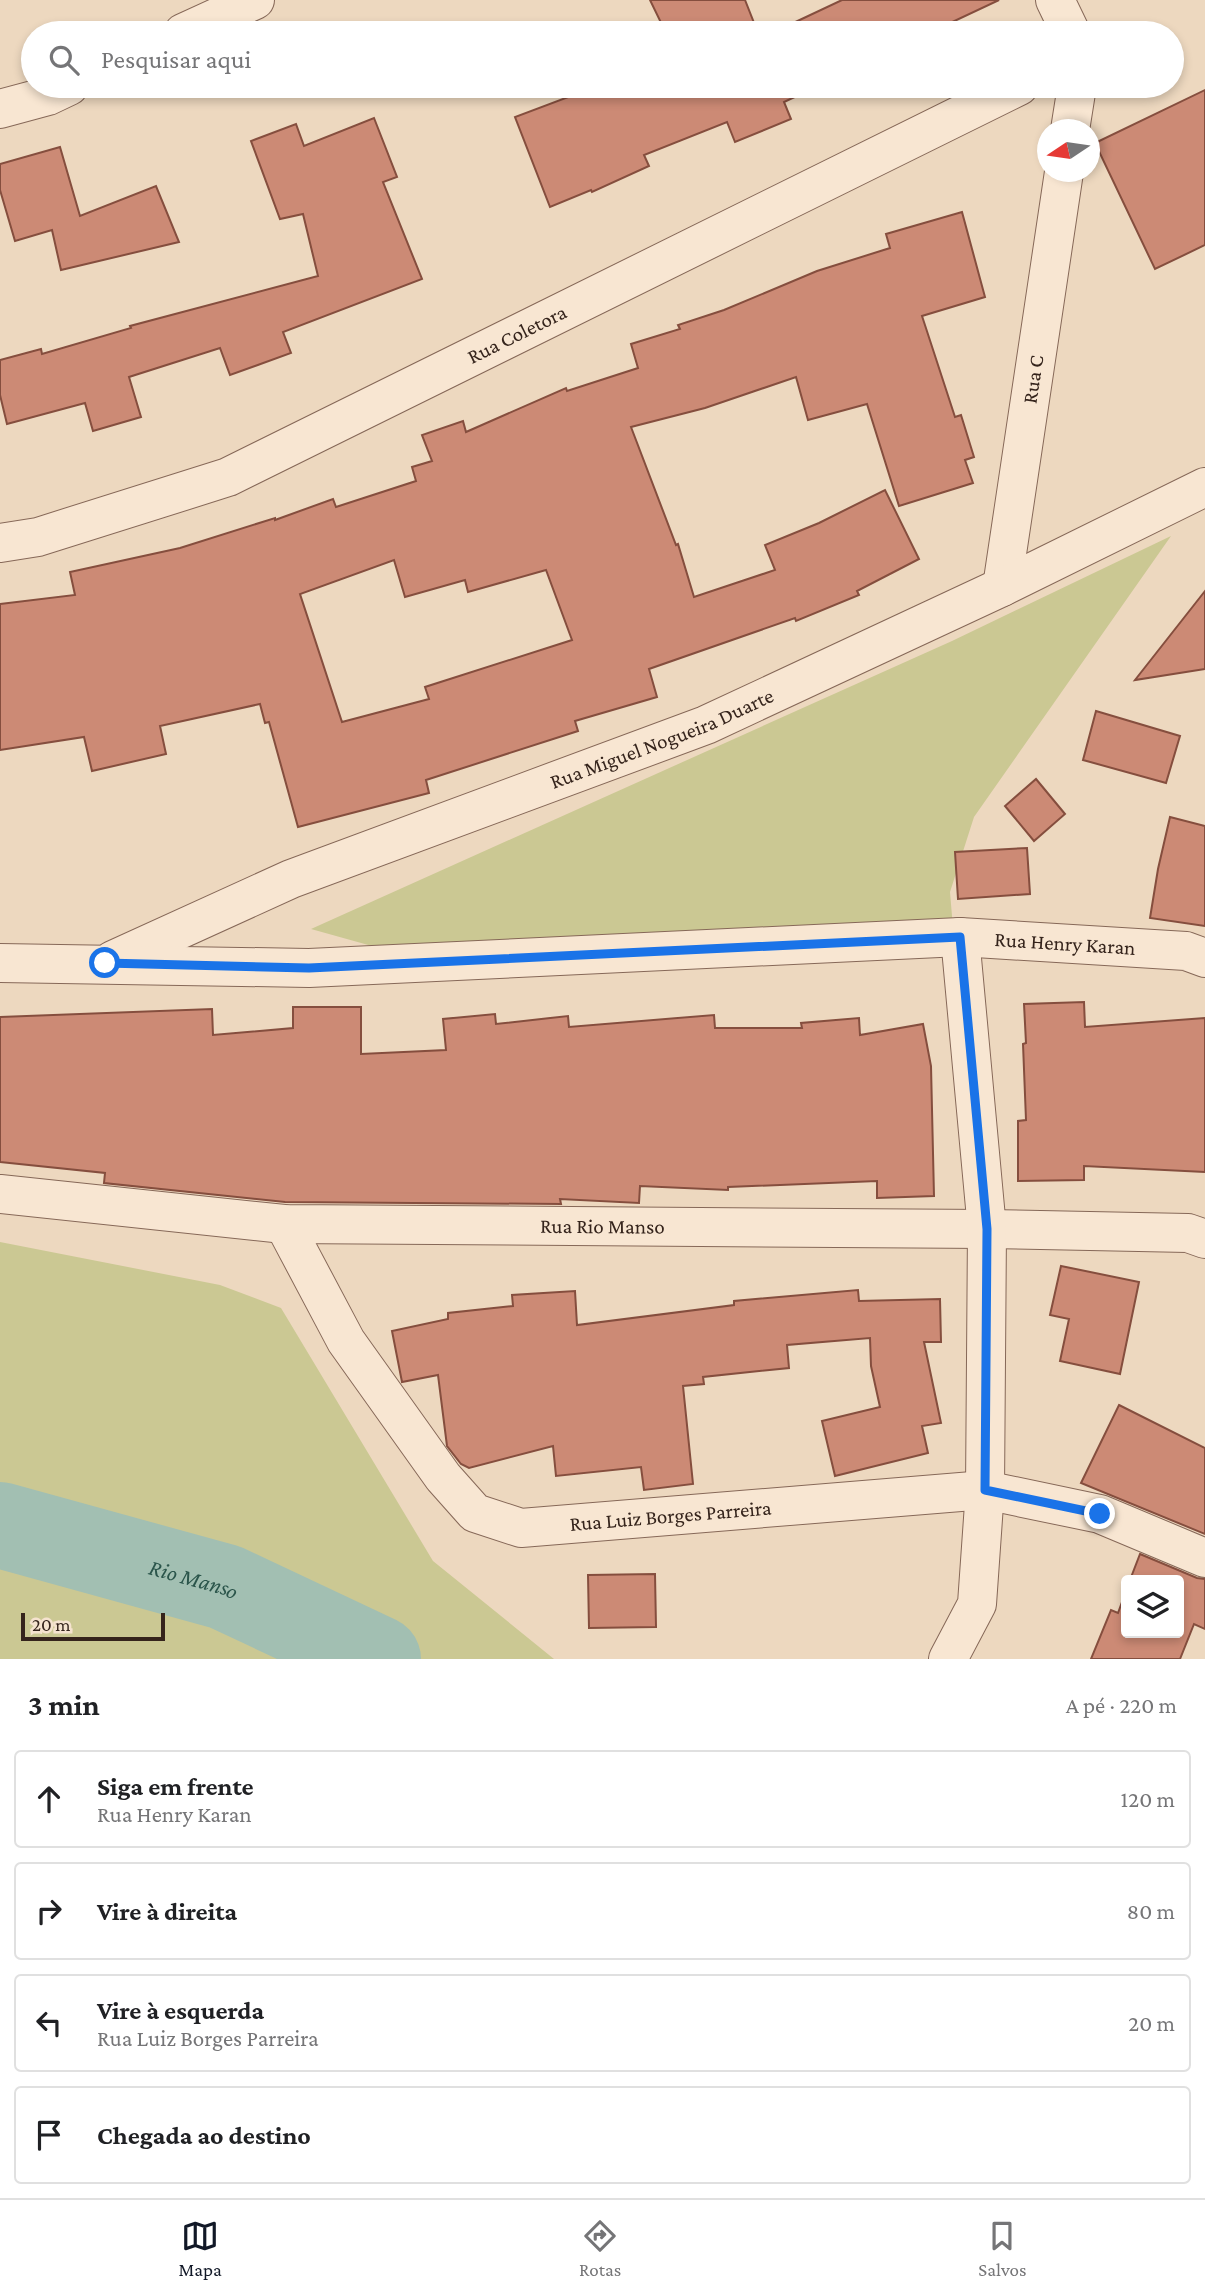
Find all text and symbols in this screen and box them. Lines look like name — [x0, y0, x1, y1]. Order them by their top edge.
search box — [21, 21, 1184, 98]
icon: search — [45, 41, 83, 79]
text: Pesquisar aqui — [101, 45, 251, 74]
north arrow — [1037, 119, 1100, 182]
street label: Rua Coletora — [463, 299, 571, 369]
street label: Rua C — [1018, 354, 1048, 405]
street label: Rua Miguel Nogueira Duarte — [547, 683, 777, 794]
street label: Rua Henry Karan — [994, 927, 1136, 960]
route start — [89, 947, 120, 978]
street label: Rua Rio Manso — [540, 1214, 665, 1239]
street label: Rua Luiz Borges Parreira — [569, 1496, 773, 1536]
route end — [1084, 1498, 1115, 1529]
water label: Rio Manso — [146, 1554, 243, 1605]
map controls — [1121, 1575, 1184, 1638]
button: layers — [1121, 1575, 1184, 1638]
scale bar — [21, 1610, 164, 1642]
text: 20 m — [32, 1614, 71, 1635]
text: 3 min — [28, 1688, 100, 1721]
text: A pé · 220 m — [1066, 1692, 1177, 1718]
text: Siga em frente — [97, 1772, 254, 1801]
icon: ahead — [30, 1780, 68, 1818]
text: 120 m — [1121, 1786, 1175, 1812]
text: Rua Henry Karan — [97, 1801, 252, 1827]
icon: right — [30, 1892, 68, 1930]
text: Vire à direita — [97, 1897, 237, 1926]
text: 80 m — [1127, 1898, 1175, 1924]
text: Vire à esquerda — [97, 1996, 264, 2025]
icon: left — [30, 2004, 68, 2042]
text: 20 m — [1128, 2010, 1175, 2036]
text: Rua Luiz Borges Parreira — [97, 2025, 319, 2051]
icon: arrive — [30, 2116, 68, 2154]
text: Chegada ao destino — [97, 2121, 311, 2150]
tab: Mapa — [179, 2217, 222, 2280]
tab: Rotas — [579, 2217, 621, 2280]
tab: Salvos — [978, 2217, 1026, 2280]

